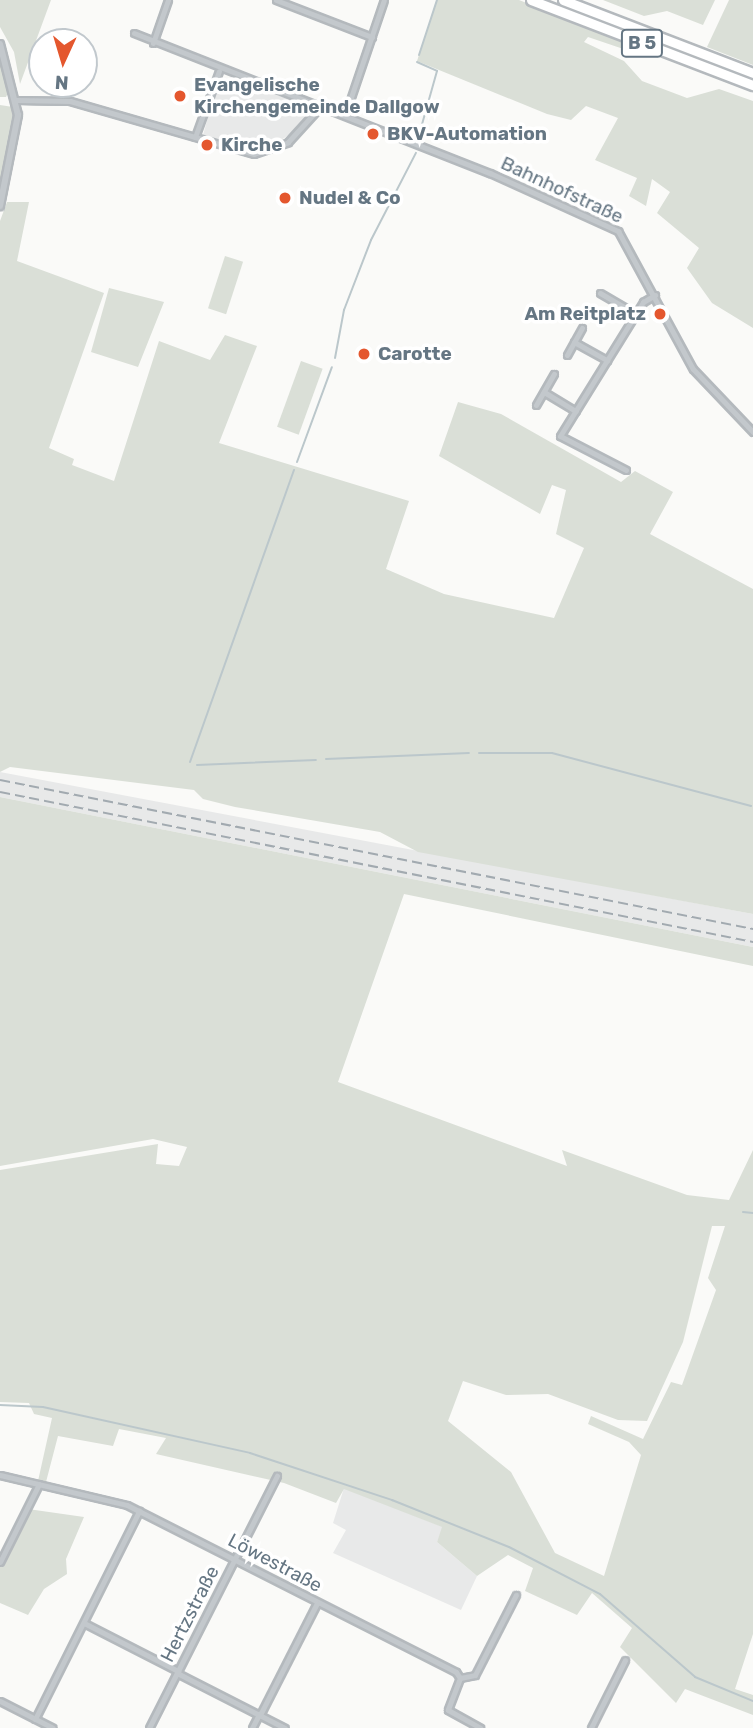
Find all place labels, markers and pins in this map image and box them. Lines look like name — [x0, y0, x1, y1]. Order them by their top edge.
place label: Evangelische Kirchengemeinde Dallgow — [194, 74, 440, 118]
marker: Evangelische Kirchengemeinde Dallgow — [172, 88, 188, 104]
place label: BKV-Automation — [387, 123, 547, 145]
marker: BKV-Automation — [365, 126, 381, 142]
place label: Kirche — [221, 134, 282, 156]
marker: Kirche — [199, 137, 215, 153]
place label: Nudel & Co — [299, 187, 401, 209]
marker: Nudel & Co — [277, 190, 293, 206]
place label: Am Reitplatz — [524, 303, 646, 325]
marker: Am Reitplatz — [652, 306, 668, 322]
place label: Carotte — [378, 343, 452, 365]
marker: Carotte — [356, 346, 372, 362]

